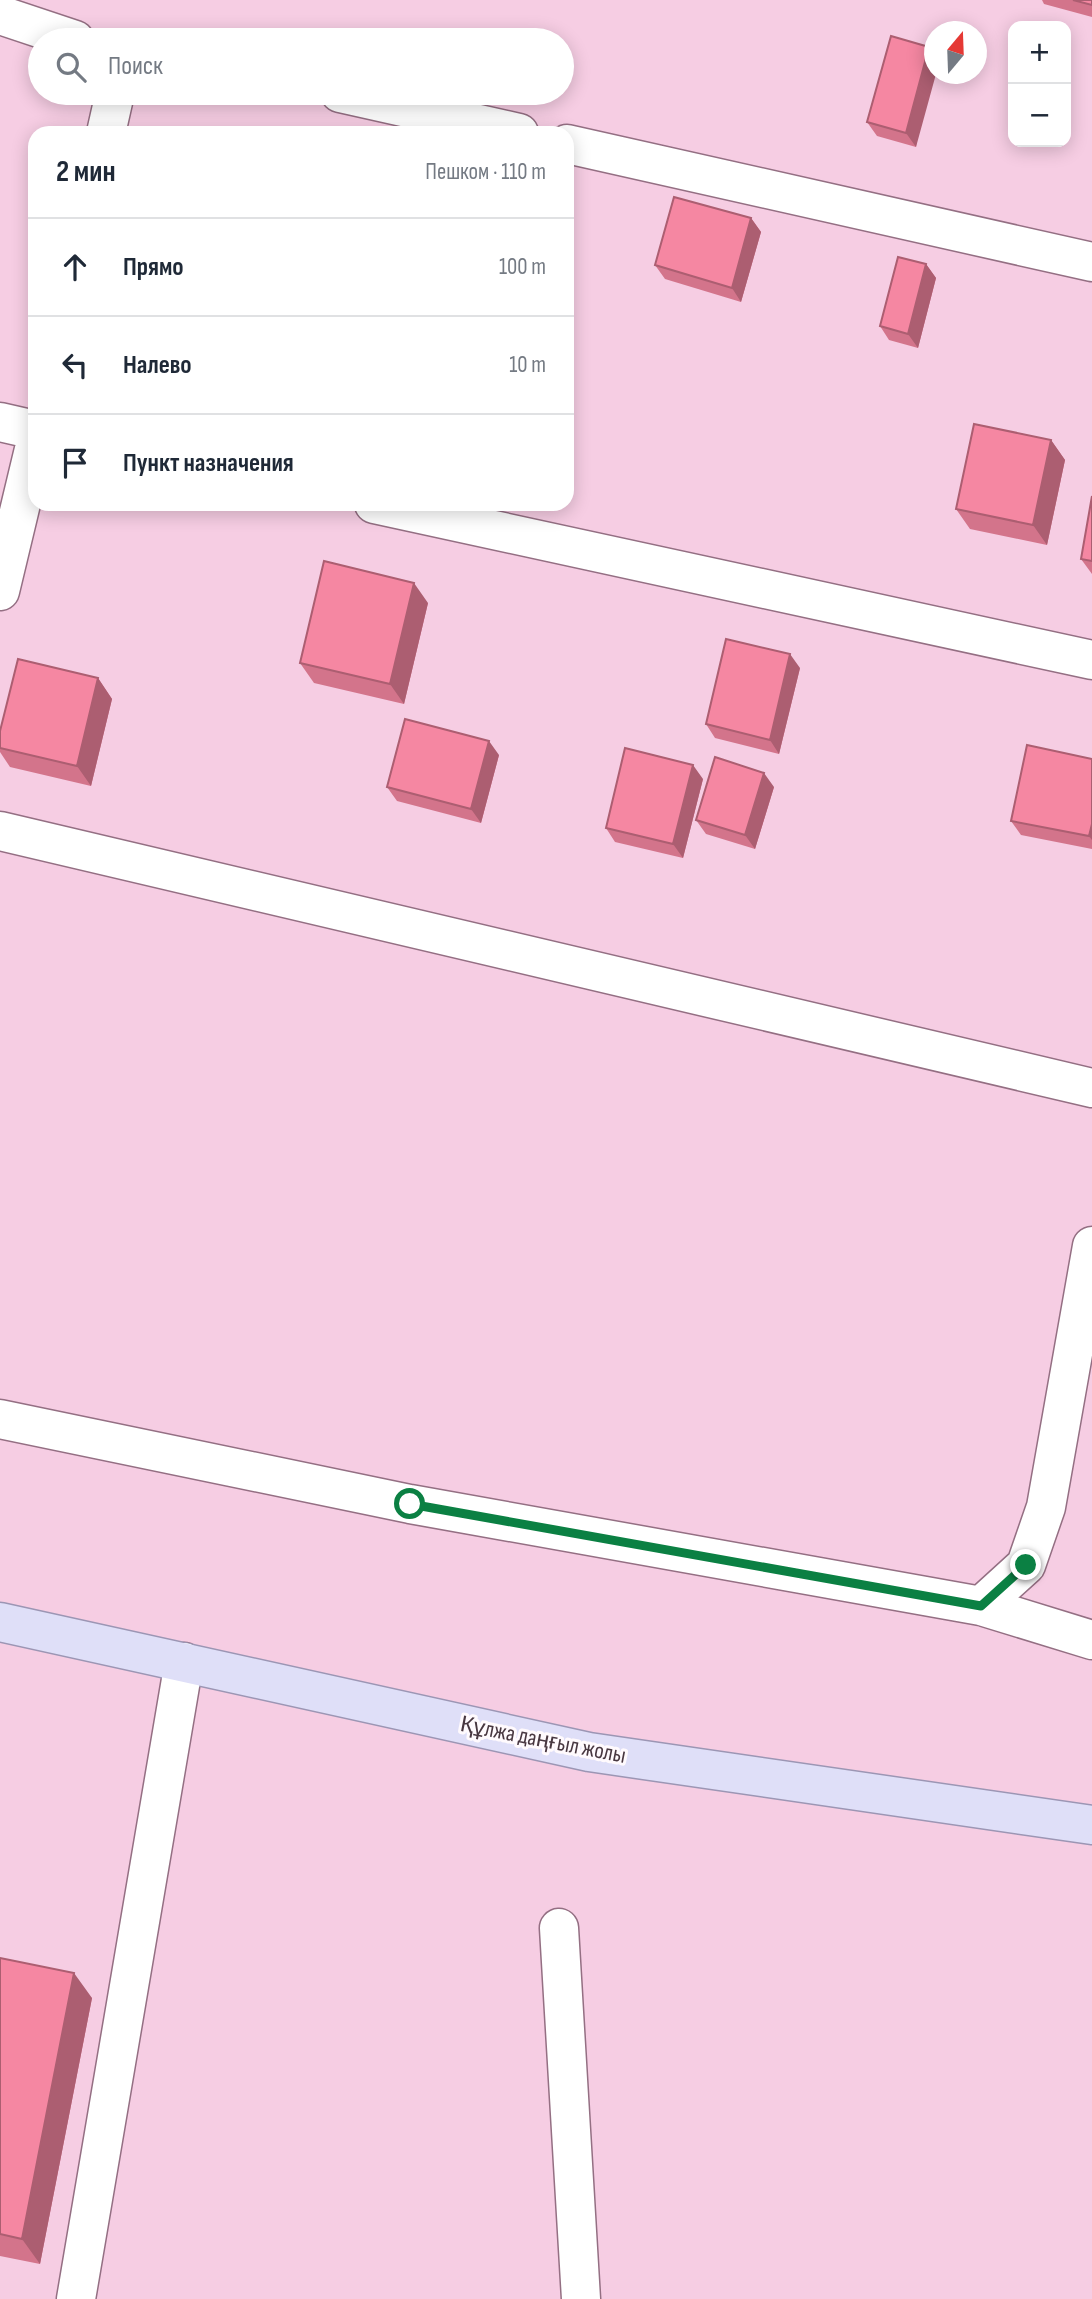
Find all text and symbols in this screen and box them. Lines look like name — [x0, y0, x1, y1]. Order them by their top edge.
north arrow — [924, 21, 987, 84]
map controls — [1008, 21, 1071, 147]
button: + — [1008, 21, 1071, 84]
search box — [28, 28, 574, 105]
icon: search — [52, 48, 90, 86]
text: Поиск — [108, 51, 163, 82]
button: − — [1008, 84, 1071, 147]
text: 2 мин — [56, 154, 116, 190]
text: Пешком · 110 m — [425, 158, 546, 186]
icon: ahead — [56, 248, 94, 286]
text: Прямо — [123, 252, 184, 283]
text: 100 m — [499, 253, 546, 281]
icon: left — [56, 346, 94, 384]
text: Налево — [123, 350, 192, 381]
text: 10 m — [509, 351, 546, 379]
icon: arrive — [56, 444, 94, 482]
text: Пункт назначения — [123, 448, 294, 479]
route start — [394, 1488, 425, 1519]
route end — [1010, 1549, 1041, 1580]
street label: Құлжа даңғыл жолы — [458, 1710, 628, 1770]

